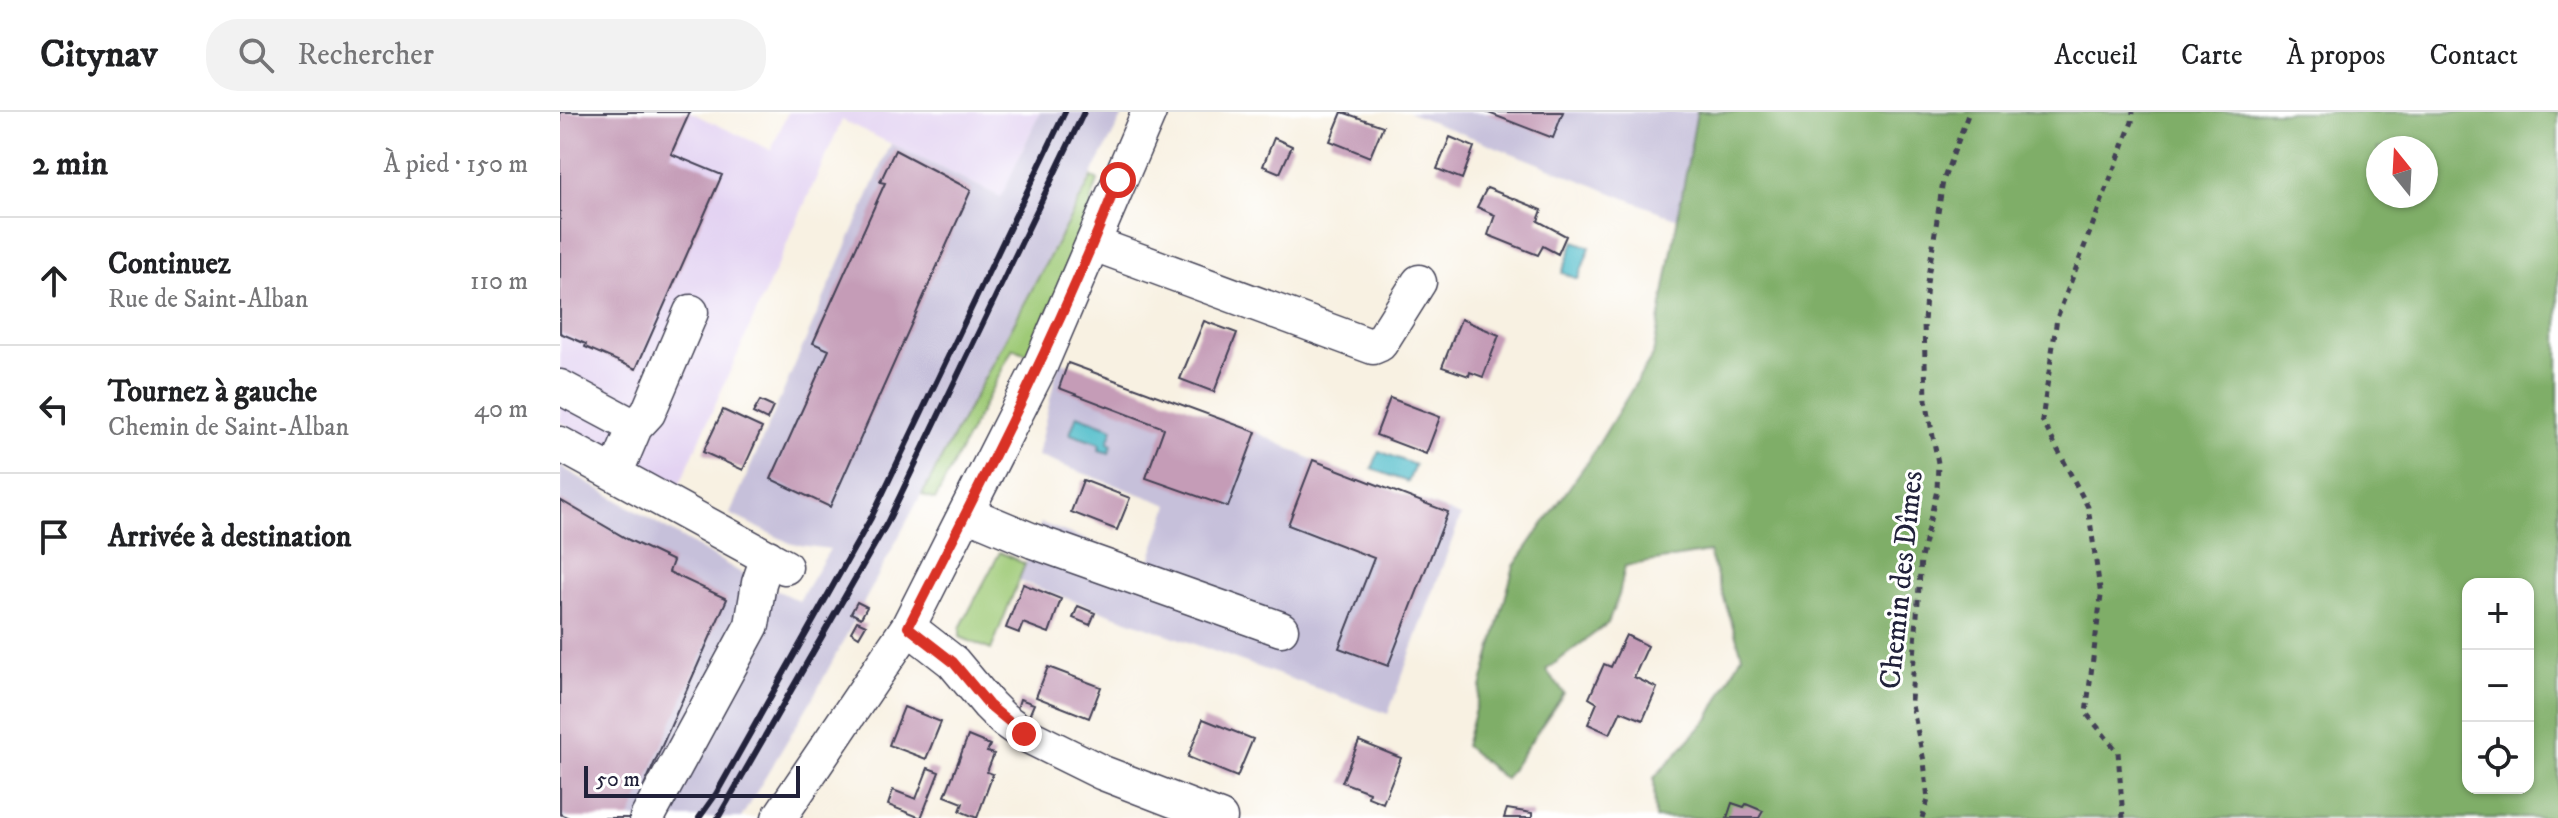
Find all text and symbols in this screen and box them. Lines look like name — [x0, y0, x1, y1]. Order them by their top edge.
search box — [206, 19, 766, 91]
text: Citynav — [40, 31, 158, 79]
icon: search — [234, 33, 278, 77]
text: Rechercher — [298, 37, 434, 74]
text: Accueil — [2054, 38, 2137, 73]
text: Carte — [2181, 38, 2243, 73]
text: À propos — [2287, 38, 2385, 73]
text: Contact — [2429, 38, 2518, 73]
north arrow — [2366, 136, 2438, 208]
text: 2 min — [32, 143, 108, 185]
text: À pied · 150 m — [384, 148, 528, 181]
route start — [1100, 162, 1136, 198]
text: Continuez — [108, 246, 231, 283]
icon: ahead — [32, 259, 76, 303]
text: 110 m — [470, 265, 528, 298]
text: Rue de Saint-Alban — [108, 283, 308, 316]
text: Tournez à gauche — [108, 374, 317, 411]
icon: left — [32, 387, 76, 431]
text: 40 m — [474, 393, 528, 426]
text: Chemin de Saint-Alban — [108, 411, 349, 444]
street label: Chemin des Dîmes — [1872, 469, 1932, 691]
icon: arrive — [32, 515, 76, 559]
text: Arrivée à destination — [108, 519, 352, 556]
map controls — [2462, 578, 2534, 794]
button: + — [2462, 578, 2534, 650]
button: − — [2462, 650, 2534, 722]
route end — [1006, 716, 1042, 752]
button: locate — [2462, 722, 2534, 794]
scale bar — [584, 762, 800, 798]
text: 50 m — [596, 766, 640, 793]

